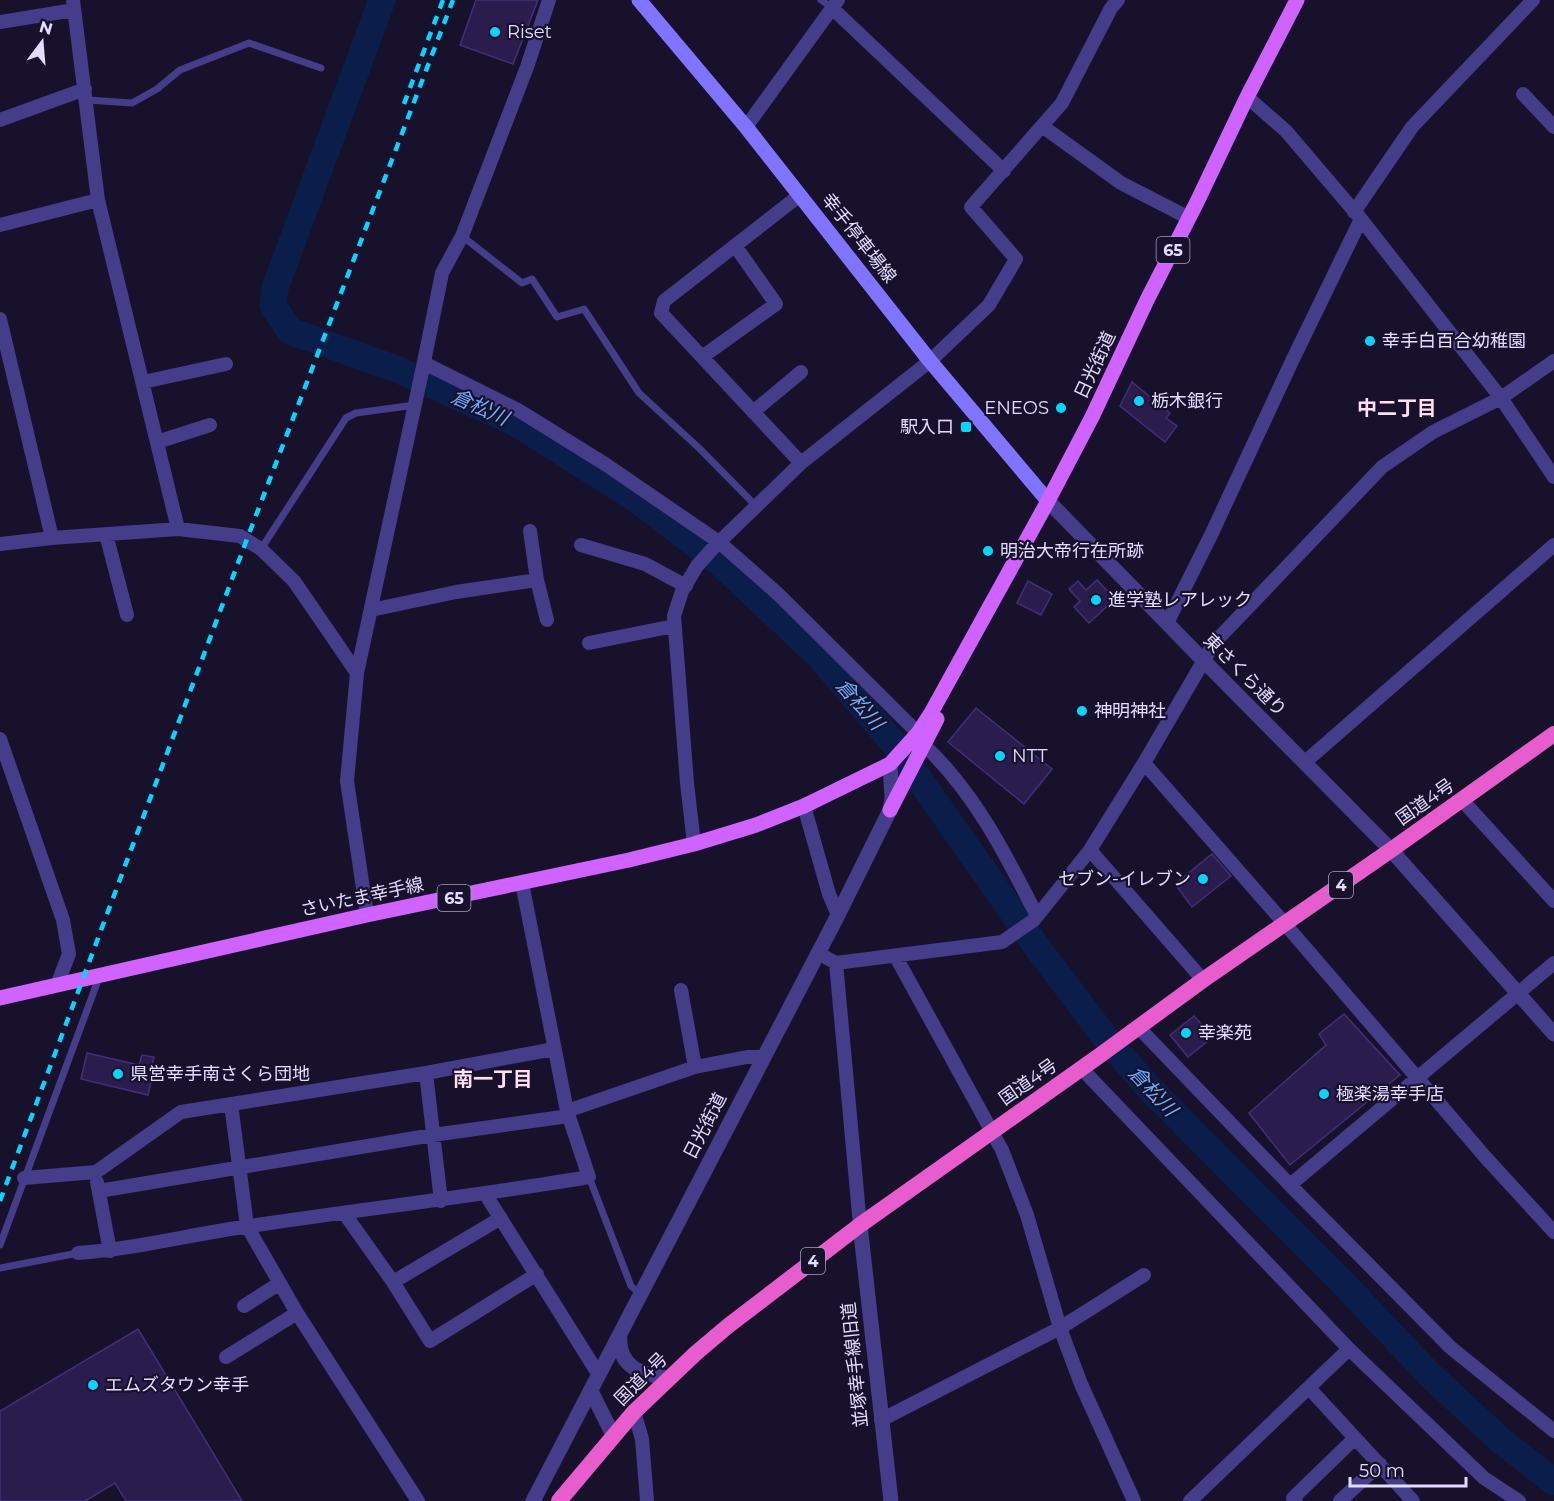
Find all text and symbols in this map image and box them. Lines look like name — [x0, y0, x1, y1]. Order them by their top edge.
north arrow — [12, 12, 72, 72]
text: N — [37, 17, 55, 39]
place label: Riset — [507, 21, 552, 43]
marker: Riset — [488, 25, 502, 39]
street label: 幸手停車場線 — [817, 189, 901, 287]
road number: 65 — [1156, 237, 1190, 263]
street label: 日光街道 — [1070, 328, 1120, 402]
place label: 幸手白百合幼稚園 — [1382, 330, 1526, 352]
marker: 幸手白百合幼稚園 — [1363, 334, 1377, 348]
water label: 倉松川 — [448, 384, 514, 431]
place label: 栃木銀行 — [1151, 390, 1223, 412]
marker: 栃木銀行 — [1132, 394, 1146, 408]
district label: 中二丁目 — [1357, 396, 1437, 420]
place label: ENEOS — [984, 397, 1049, 419]
marker: ENEOS — [1054, 401, 1068, 415]
place label: 駅入口 — [900, 416, 954, 438]
marker: 駅入口 — [959, 420, 973, 434]
place label: 明治大帝行在所跡 — [1000, 540, 1144, 562]
marker: 明治大帝行在所跡 — [981, 544, 995, 558]
place label: 進学塾レアレック — [1108, 589, 1252, 611]
marker: 進学塾レアレック — [1089, 593, 1103, 607]
street label: 東さくら通り — [1199, 629, 1291, 721]
water label: 倉松川 — [831, 673, 890, 736]
place label: 神明神社 — [1094, 700, 1166, 722]
marker: 神明神社 — [1075, 704, 1089, 718]
place label: NTT — [1012, 745, 1048, 767]
marker: NTT — [993, 749, 1007, 763]
street label: 国道4号 — [1392, 774, 1458, 830]
place label: セブン-イレブン — [1058, 868, 1191, 890]
marker: セブン-イレブン — [1196, 872, 1210, 886]
road number: 4 — [1329, 872, 1353, 898]
street label: さいたま幸手線 — [298, 873, 426, 921]
road number: 65 — [438, 885, 470, 911]
place label: 幸楽苑 — [1198, 1022, 1252, 1044]
marker: 幸楽苑 — [1179, 1026, 1193, 1040]
street label: 国道4号 — [995, 1054, 1061, 1110]
water label: 倉松川 — [1124, 1061, 1184, 1123]
place label: 県営幸手南さくら団地 — [130, 1063, 310, 1085]
marker: 県営幸手南さくら団地 — [111, 1067, 125, 1081]
district label: 南一丁目 — [453, 1067, 533, 1091]
place label: 極楽湯幸手店 — [1336, 1083, 1444, 1105]
marker: 極楽湯幸手店 — [1317, 1087, 1331, 1101]
street label: 日光街道 — [679, 1089, 731, 1163]
road number: 4 — [801, 1248, 825, 1274]
street label: 並塚幸手線旧道 — [837, 1301, 873, 1429]
street label: 国道4号 — [610, 1348, 672, 1410]
place label: エムズタウン幸手 — [105, 1374, 249, 1396]
marker: エムズタウン幸手 — [86, 1378, 100, 1392]
scale bar — [1350, 1450, 1466, 1488]
text: 50 m — [1359, 1460, 1405, 1482]

